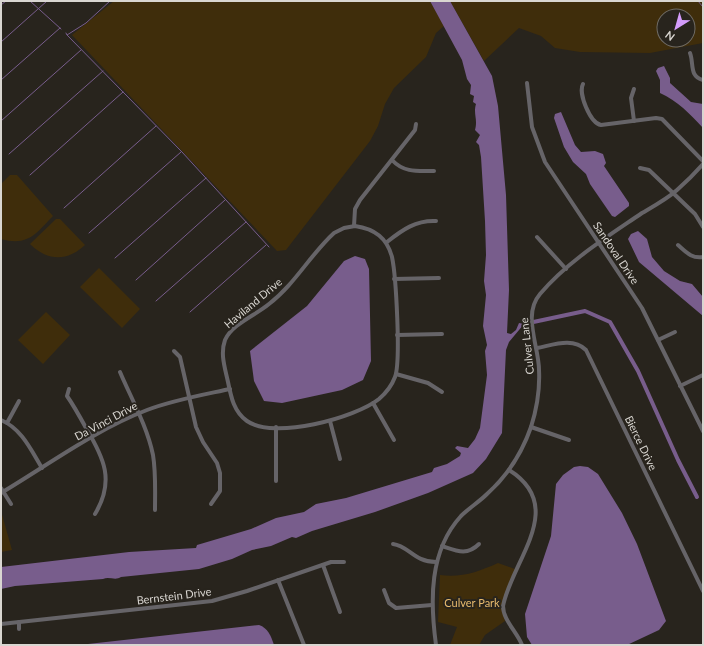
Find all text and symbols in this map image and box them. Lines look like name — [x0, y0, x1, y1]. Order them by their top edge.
north arrow — [656, 8, 696, 48]
text: N — [662, 29, 677, 44]
street label: Sandoval Drive — [591, 219, 642, 287]
street label: Haviland Drive — [221, 275, 284, 331]
street label: Culver Lane — [517, 317, 536, 375]
street label: Da Vinci Drive — [72, 398, 140, 443]
street label: Bierce Drive — [623, 413, 660, 472]
street label: Bernstein Drive — [136, 584, 212, 607]
park label: Culver Park — [444, 596, 500, 609]

